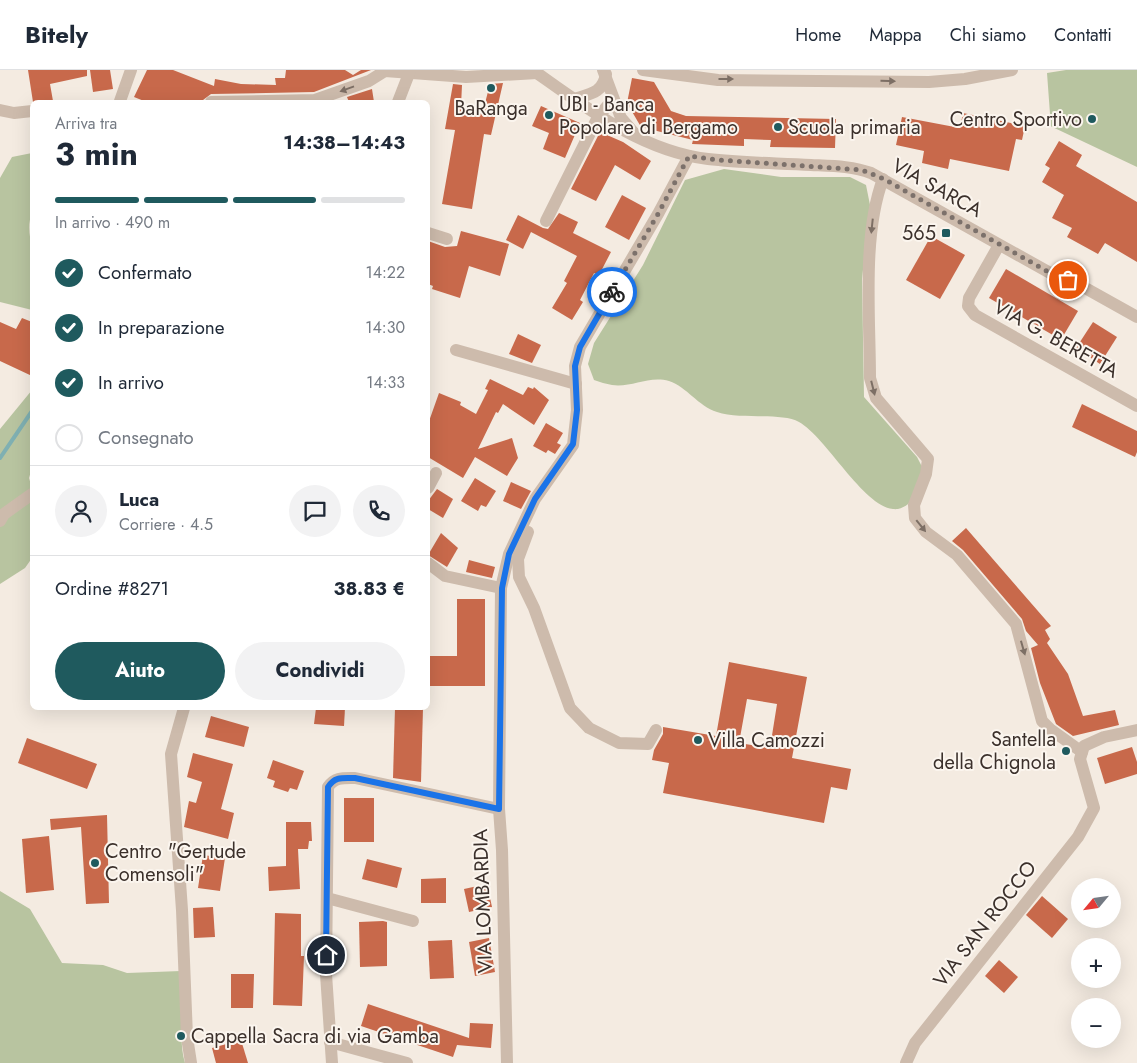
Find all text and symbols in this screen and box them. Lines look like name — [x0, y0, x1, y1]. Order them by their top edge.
text: Bitely — [25, 17, 88, 52]
text: Home — [795, 22, 841, 48]
text: Mappa — [869, 22, 922, 48]
text: Chi siamo — [950, 22, 1026, 48]
text: Contatti — [1054, 22, 1112, 48]
one-way arrow — [718, 75, 734, 83]
one-way arrow — [881, 77, 897, 85]
marker: BaRanga — [485, 82, 497, 94]
one-way arrow — [340, 86, 355, 93]
place label: UBI - Banca Popolare di Bergamo — [559, 90, 738, 142]
place label: BaRanga — [454, 94, 528, 123]
place label: Centro Sportivo — [950, 105, 1082, 134]
marker: UBI - Banca Popolare di Bergamo — [543, 109, 555, 121]
text: Arriva tra — [55, 112, 117, 135]
place label: Scuola primaria — [788, 113, 921, 142]
marker: Centro Sportivo — [1086, 113, 1098, 125]
marker: Scuola primaria — [772, 121, 784, 133]
text: 14:38–14:43 — [283, 129, 405, 156]
text: 3 min — [55, 131, 138, 177]
street label: VIA SARCA — [887, 151, 988, 225]
text: In arrivo · 490 m — [55, 211, 170, 234]
one-way arrow — [868, 218, 876, 234]
place label: 565 — [902, 219, 936, 248]
marker: 565 — [940, 227, 952, 239]
icon: check — [55, 259, 83, 287]
text: Confermato — [98, 259, 192, 286]
pin — [1047, 259, 1089, 301]
text: 14:22 — [365, 261, 405, 284]
icon: bag — [1054, 266, 1082, 294]
courier — [587, 267, 637, 317]
icon: bike — [598, 278, 626, 306]
street label: VIA G. BERETTA — [988, 293, 1124, 386]
icon: check — [55, 314, 83, 342]
text: In preparazione — [98, 314, 225, 341]
text: 14:30 — [365, 316, 405, 339]
icon: check — [55, 369, 83, 397]
text: In arrivo — [98, 369, 164, 396]
text: 14:33 — [366, 371, 405, 394]
one-way arrow — [869, 380, 877, 395]
text: Consegnato — [98, 424, 194, 451]
button: person — [55, 485, 107, 537]
button: chat — [289, 485, 341, 537]
button: phone — [353, 485, 405, 537]
text: Luca — [119, 486, 159, 513]
text: Corriere · 4.5 — [119, 513, 213, 536]
one-way arrow — [916, 519, 927, 532]
text: Ordine #8271 — [55, 575, 169, 602]
text: 38.83 € — [334, 575, 405, 602]
one-way arrow — [1020, 641, 1028, 656]
button: Aiuto — [55, 642, 225, 700]
button: Condividi — [235, 642, 405, 700]
place label: Santella della Chignola — [933, 725, 1056, 777]
place label: Villa Camozzi — [708, 726, 825, 755]
marker: Villa Camozzi — [692, 734, 704, 746]
marker: Santella della Chignola — [1060, 745, 1072, 757]
street label: VIA LOMBARDIA — [466, 827, 500, 974]
place label: Centro "Gertude Comensoli" — [105, 837, 246, 889]
street label: VIA SAN ROCCO — [926, 855, 1044, 993]
marker: Centro "Gertude Comensoli" — [89, 857, 101, 869]
north arrow — [1071, 878, 1121, 928]
map controls — [1071, 878, 1121, 1048]
pin — [305, 934, 347, 976]
button: + — [1071, 938, 1121, 988]
icon: home — [312, 941, 340, 969]
button: − — [1071, 998, 1121, 1048]
place label: Cappella Sacra di via Gamba — [191, 1022, 439, 1051]
marker: Cappella Sacra di via Gamba — [175, 1030, 187, 1042]

